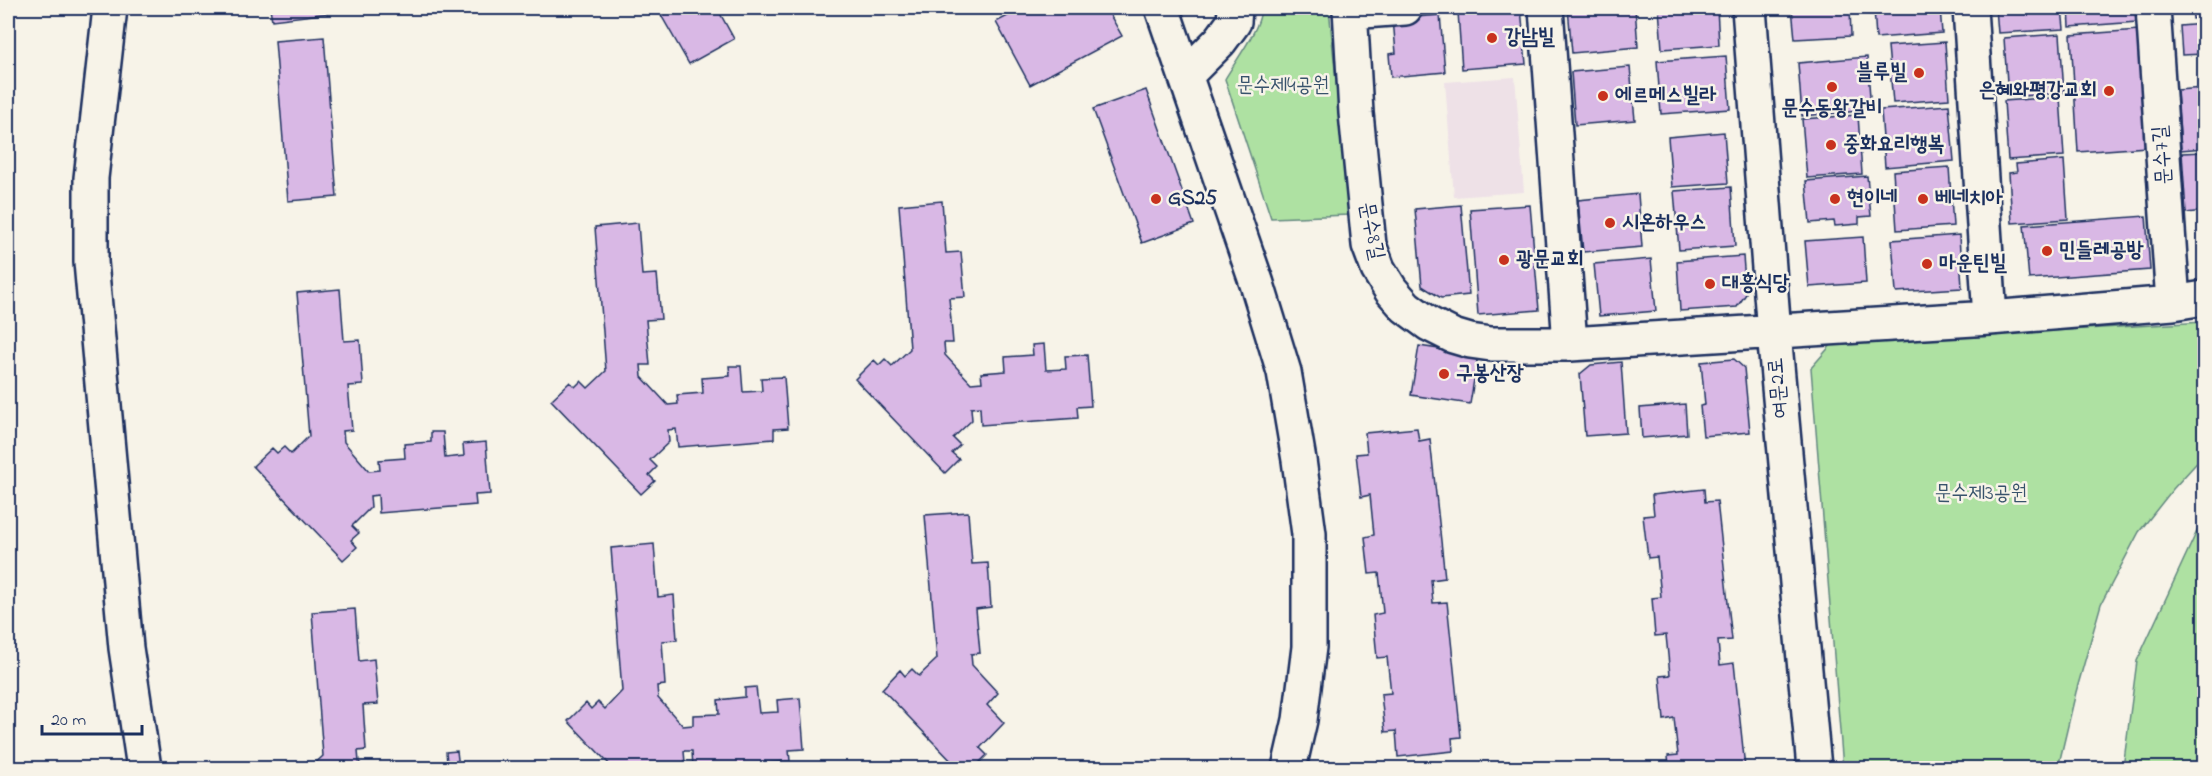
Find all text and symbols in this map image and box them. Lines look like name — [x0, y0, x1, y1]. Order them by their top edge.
place label: 강남빌 — [1504, 23, 1556, 53]
marker: 강남빌 — [1485, 31, 1499, 45]
place label: 블루빌 — [1856, 58, 1908, 88]
marker: 블루빌 — [1912, 66, 1926, 80]
park label: 문수제4공원 — [1236, 71, 1330, 101]
place label: 은혜와평강교회 — [1979, 76, 2097, 106]
marker: 문수동왕갈비 — [1825, 80, 1839, 94]
place label: 에르메스빌라 — [1615, 81, 1716, 111]
marker: 은혜와평강교회 — [2102, 84, 2116, 98]
marker: 에르메스빌라 — [1596, 89, 1610, 103]
place label: 문수동왕갈비 — [1781, 94, 1883, 124]
street label: 문수7길 — [2146, 124, 2180, 186]
place label: 중화요리행복 — [1843, 130, 1944, 160]
marker: 중화요리행복 — [1824, 138, 1838, 152]
place label: GS25 — [1168, 184, 1217, 214]
place label: 현이네 — [1847, 184, 1898, 214]
place label: 베네치아 — [1935, 184, 2003, 214]
marker: GS25 — [1149, 192, 1163, 206]
marker: 현이네 — [1828, 192, 1842, 206]
marker: 베네치아 — [1916, 192, 1930, 206]
street label: 문수8길 — [1351, 199, 1391, 263]
place label: 시온하우스 — [1622, 208, 1707, 238]
marker: 시온하우스 — [1603, 216, 1617, 230]
place label: 민들레공방 — [2059, 236, 2145, 266]
marker: 민들레공방 — [2040, 244, 2054, 258]
place label: 광문교회 — [1516, 245, 1584, 275]
place label: 마운틴빌 — [1939, 249, 2008, 279]
marker: 광문교회 — [1497, 253, 1511, 267]
marker: 마운틴빌 — [1920, 257, 1934, 271]
place label: 대흥식당 — [1722, 269, 1790, 299]
marker: 대흥식당 — [1703, 277, 1717, 291]
street label: 여문2로 — [1761, 356, 1797, 420]
place label: 구봉산장 — [1456, 359, 1524, 389]
marker: 구봉산장 — [1437, 367, 1451, 381]
park label: 문수제3공원 — [1934, 479, 2028, 509]
scale bar — [42, 698, 142, 736]
text: 20 m — [51, 708, 86, 734]

